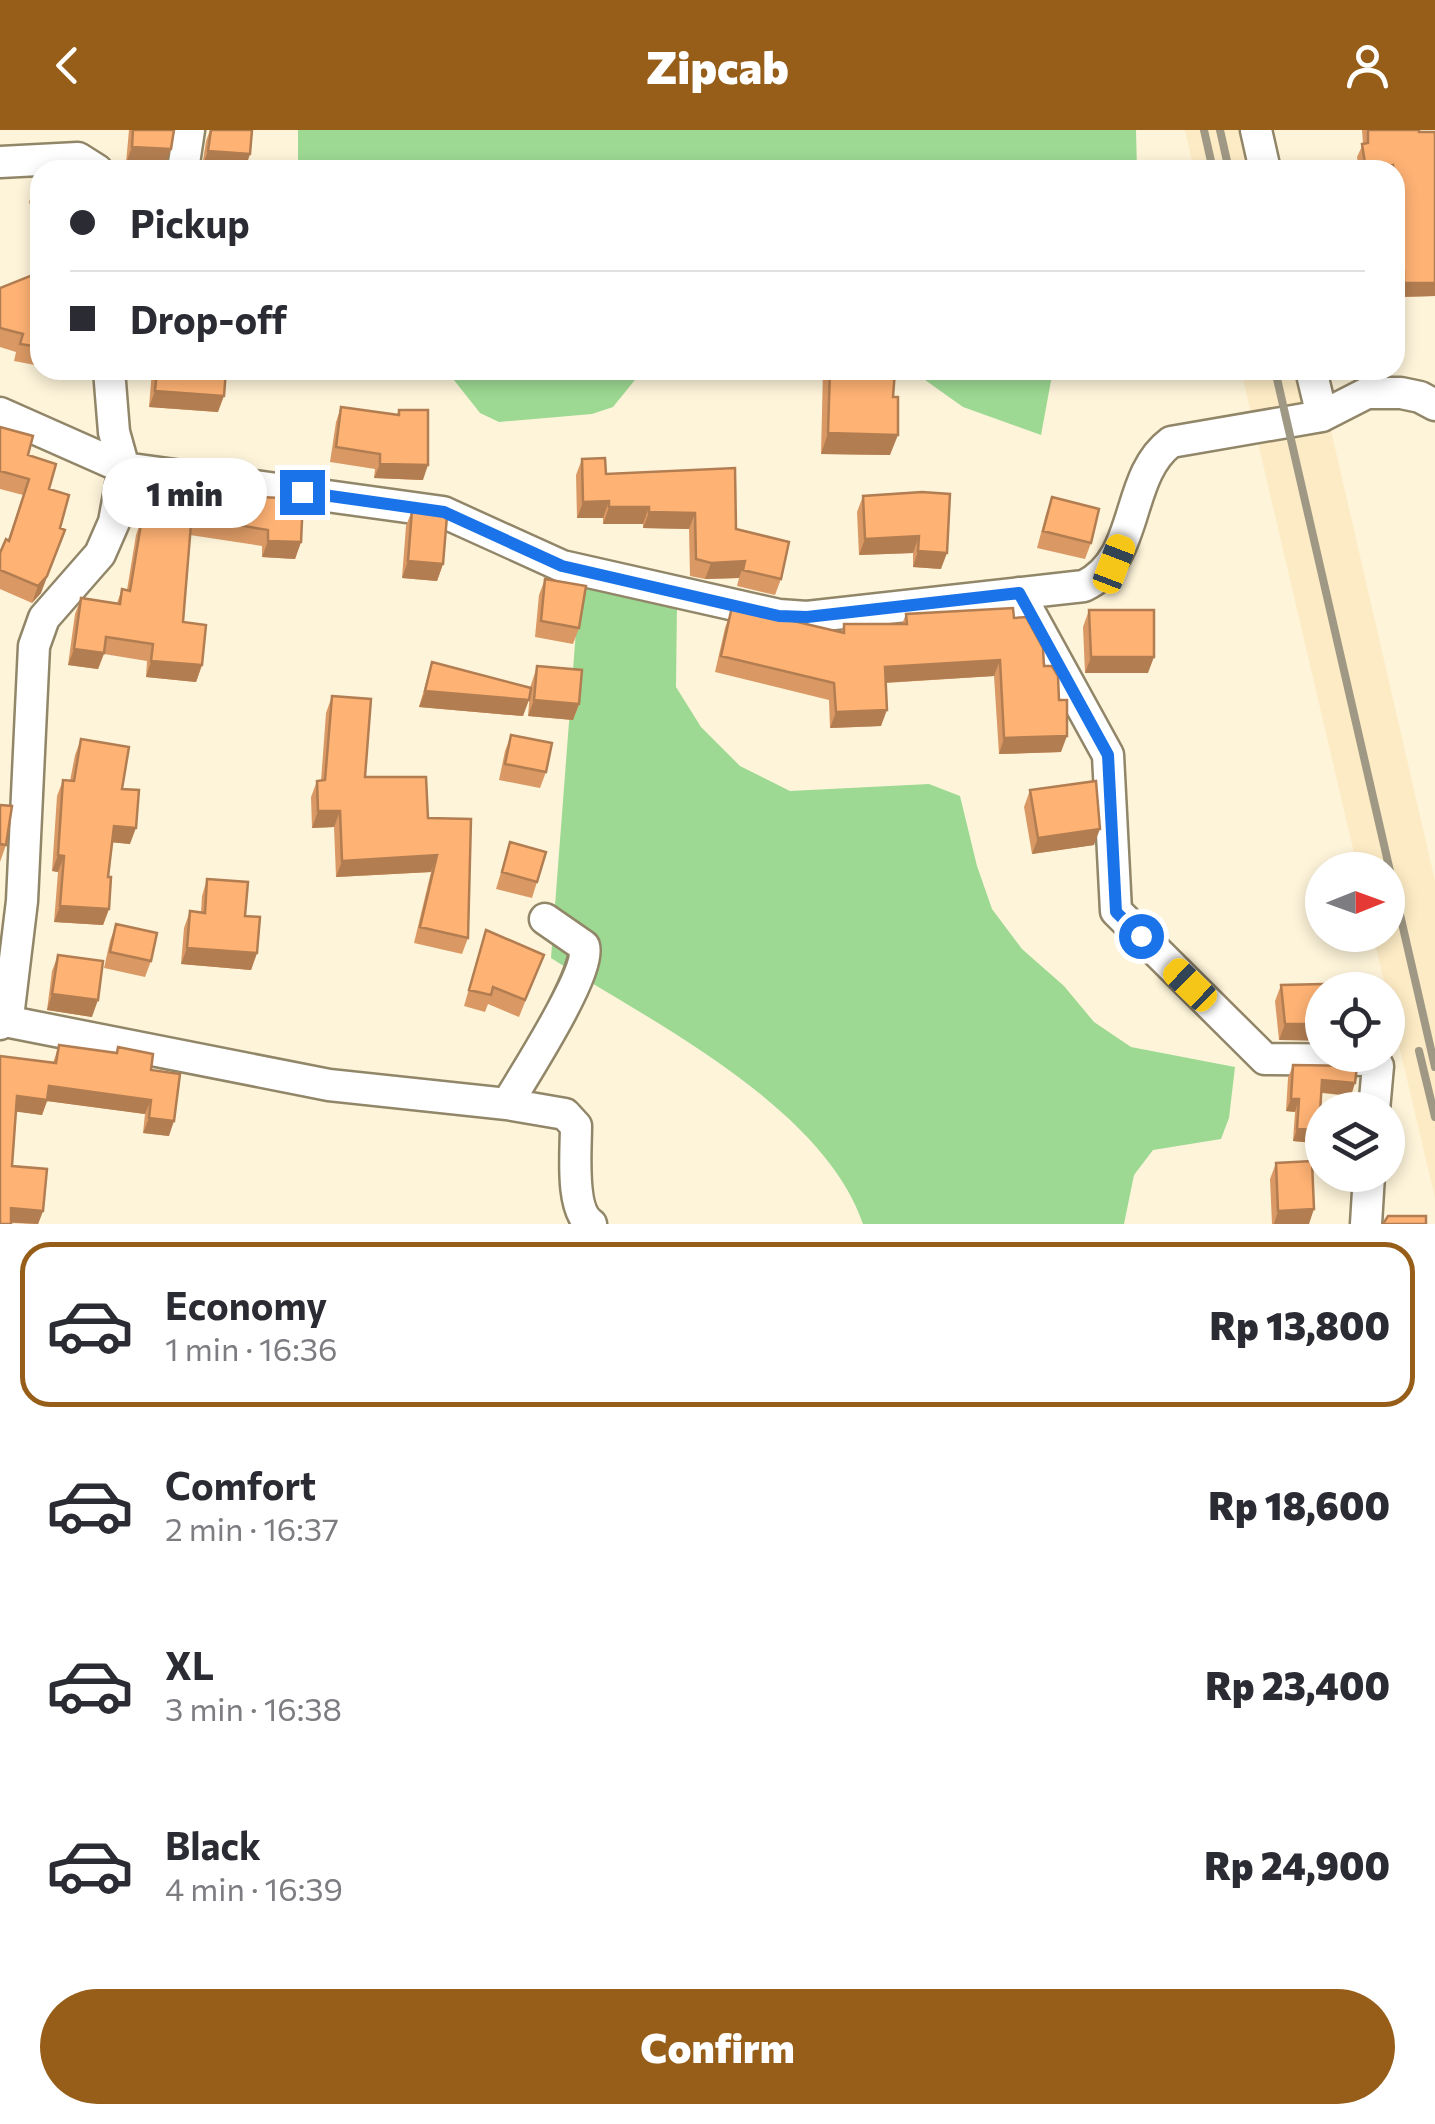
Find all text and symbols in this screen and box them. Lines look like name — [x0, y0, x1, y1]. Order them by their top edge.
icon: back — [40, 38, 95, 93]
text: Zipcab — [646, 38, 789, 93]
icon: person — [1340, 38, 1395, 93]
text: Pickup — [130, 199, 250, 246]
text: Drop-off — [130, 295, 287, 342]
callout: 1 min — [102, 457, 267, 527]
route end — [280, 470, 325, 515]
text: 1 min — [146, 473, 223, 513]
car — [1089, 531, 1139, 597]
north arrow — [1305, 852, 1405, 952]
map controls — [1305, 852, 1405, 1192]
route start — [1119, 914, 1164, 959]
car — [1158, 953, 1222, 1017]
button: locate — [1305, 972, 1405, 1072]
button: layers — [1305, 1092, 1405, 1192]
icon: car — [45, 1280, 135, 1370]
text: Economy — [165, 1281, 327, 1328]
text: Rp 13,800 — [1210, 1301, 1390, 1348]
text: 1 min · 16:36 — [165, 1328, 337, 1368]
icon: car — [45, 1460, 135, 1550]
text: Comfort — [165, 1461, 316, 1508]
text: Rp 18,600 — [1208, 1481, 1390, 1528]
text: 2 min · 16:37 — [165, 1508, 339, 1548]
icon: car — [45, 1640, 135, 1730]
text: XL — [165, 1641, 214, 1688]
text: Rp 23,400 — [1205, 1661, 1390, 1708]
text: 3 min · 16:38 — [165, 1688, 342, 1728]
icon: car — [45, 1820, 135, 1910]
text: Black — [165, 1821, 261, 1868]
text: Rp 24,900 — [1204, 1841, 1390, 1888]
text: 4 min · 16:39 — [165, 1868, 343, 1908]
button: Confirm — [40, 1989, 1395, 2104]

